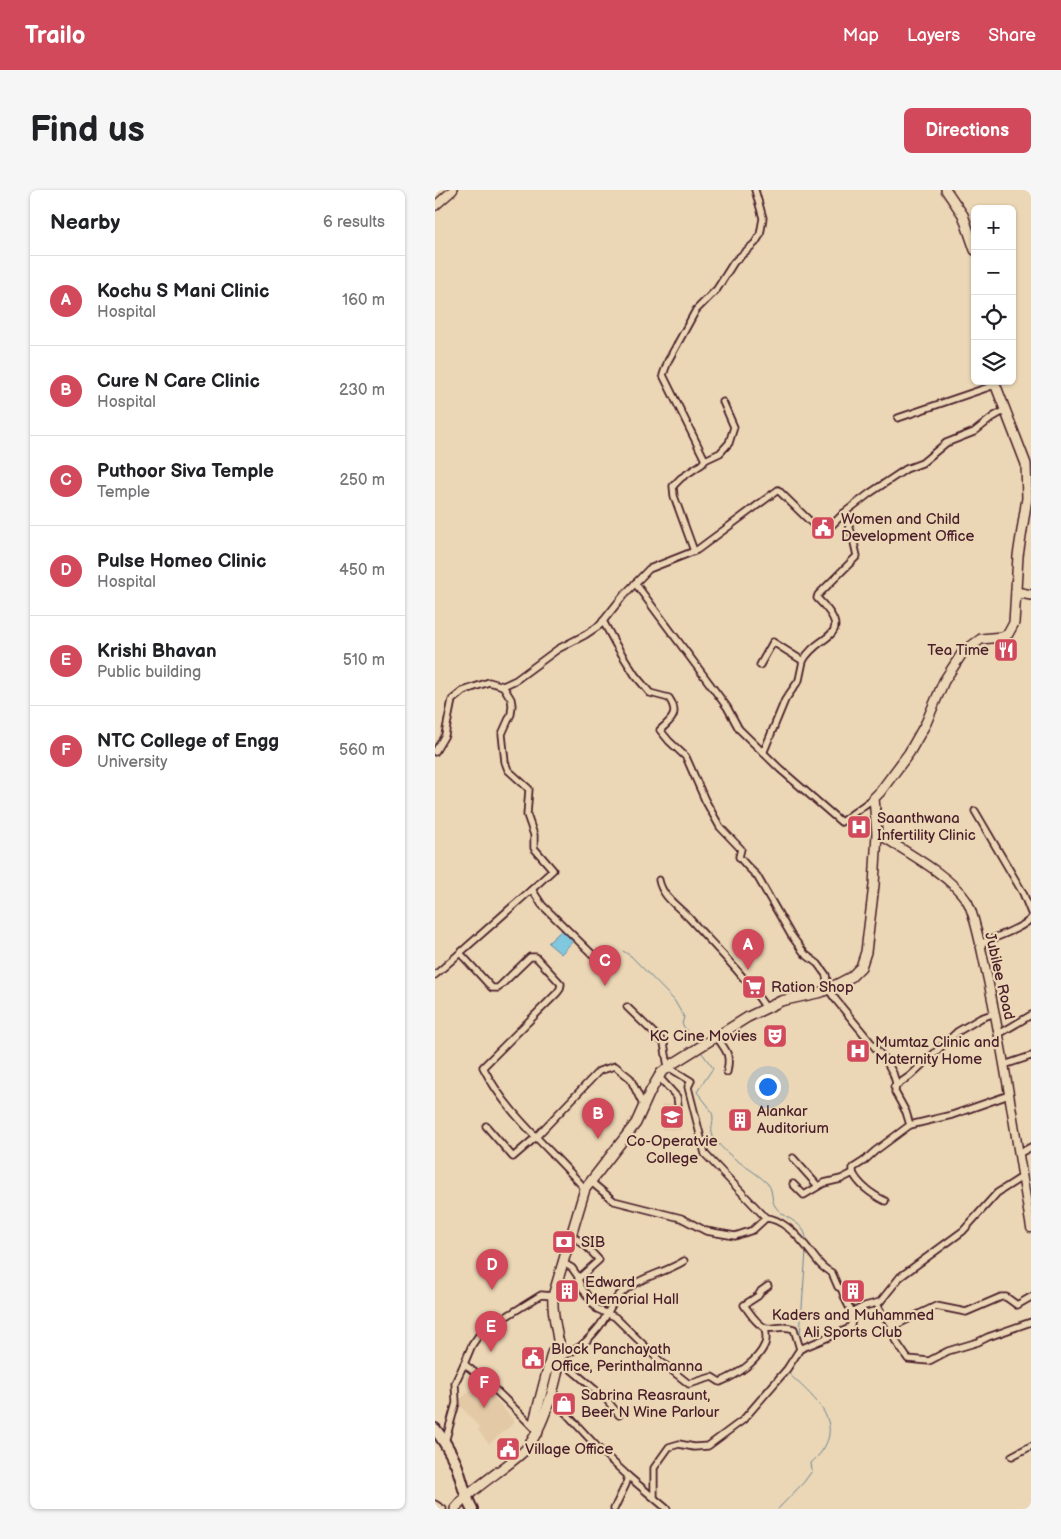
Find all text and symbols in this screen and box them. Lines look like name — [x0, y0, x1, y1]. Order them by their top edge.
text: Trailo — [25, 21, 85, 50]
text: Map — [843, 25, 879, 46]
text: Layers — [907, 25, 960, 46]
text: Share — [988, 25, 1036, 46]
button: Directions — [904, 108, 1031, 153]
text: Find us — [30, 109, 145, 152]
map controls — [971, 205, 1016, 385]
button: + — [971, 205, 1016, 250]
text: Nearby — [50, 210, 120, 235]
text: 6 results — [323, 213, 385, 232]
button: − — [971, 250, 1016, 295]
text: Kochu S Mani Clinic — [97, 280, 269, 303]
text: A — [61, 291, 71, 310]
text: 160 m — [342, 291, 385, 310]
button: locate — [971, 295, 1016, 340]
text: Hospital — [97, 303, 156, 322]
button: layers — [971, 340, 1016, 385]
text: Cure N Care Clinic — [97, 370, 260, 393]
text: B — [60, 381, 72, 400]
text: 230 m — [339, 381, 385, 400]
text: Hospital — [97, 393, 156, 412]
text: Puthoor Siva Temple — [97, 460, 274, 483]
text: C — [60, 471, 72, 490]
text: 250 m — [339, 471, 385, 490]
text: Temple — [97, 483, 150, 502]
place label: Women and Child Development Office — [841, 510, 974, 546]
public building icon: Women and Child Development Office — [810, 515, 836, 541]
text: Pulse Homeo Clinic — [97, 550, 266, 573]
text: D — [60, 561, 72, 580]
text: 450 m — [339, 561, 385, 580]
text: Hospital — [97, 573, 156, 592]
restaurant icon: Tea Time — [993, 637, 1019, 663]
text: Krishi Bhavan — [97, 640, 217, 663]
place label: Tea Time — [927, 641, 989, 660]
text: E — [61, 651, 71, 670]
text: 510 m — [343, 651, 385, 670]
text: Public building — [97, 663, 201, 682]
text: NTC College of Engg — [97, 730, 279, 753]
text: F — [61, 741, 71, 760]
text: 560 m — [339, 741, 385, 760]
text: University — [97, 753, 168, 772]
place label: Saanthwana Infertility Clinic — [877, 809, 976, 845]
hospital icon: Saanthwana Infertility Clinic — [846, 814, 872, 840]
pin: A — [732, 929, 764, 970]
street label: Jubilee Road — [980, 930, 1019, 1022]
pin: C — [589, 945, 621, 986]
supermarket icon: Ration Shop — [741, 974, 767, 1000]
place label: Ration Shop — [771, 978, 854, 997]
theatre icon: KC Cine Movies — [762, 1023, 788, 1049]
place label: KC Cine Movies — [649, 1027, 758, 1046]
place label: Mumtaz Clinic and Maternity Home — [875, 1033, 1000, 1069]
hospital icon: Mumtaz Clinic and Maternity Home — [845, 1038, 871, 1064]
your location — [755, 1074, 781, 1100]
pin: B — [582, 1098, 614, 1139]
place label: Alankar Auditorium — [757, 1102, 829, 1138]
school or university icon: Co-Operatvie College — [659, 1104, 685, 1130]
building icon: Alankar Auditorium — [727, 1107, 753, 1133]
place label: Co-Operatvie College — [626, 1132, 718, 1168]
bank icon: SIB — [551, 1229, 577, 1255]
place label: SIB — [581, 1233, 605, 1252]
pin: D — [476, 1249, 508, 1290]
place label: Edward Memorial Hall — [585, 1273, 679, 1309]
building icon: Edward Memorial Hall — [554, 1278, 580, 1304]
building icon: Kaders and Muhammed Ali Sports Club — [840, 1278, 866, 1304]
place label: Kaders and Muhammed Ali Sports Club — [772, 1306, 934, 1342]
pin: E — [475, 1311, 507, 1352]
place label: Block Panchayath Office, Perinthalmanna — [551, 1340, 703, 1376]
public building icon: Block Panchayath Office, Perinthalmanna — [520, 1345, 546, 1371]
pin: F — [468, 1367, 500, 1408]
place label: Sabrina Reasraunt, Beer N Wine Parlour — [581, 1386, 720, 1422]
shop icon: Sabrina Reasraunt, Beer N Wine Parlour — [551, 1391, 577, 1417]
public building icon: Village Office — [495, 1436, 521, 1462]
place label: Village Office — [525, 1440, 614, 1459]

